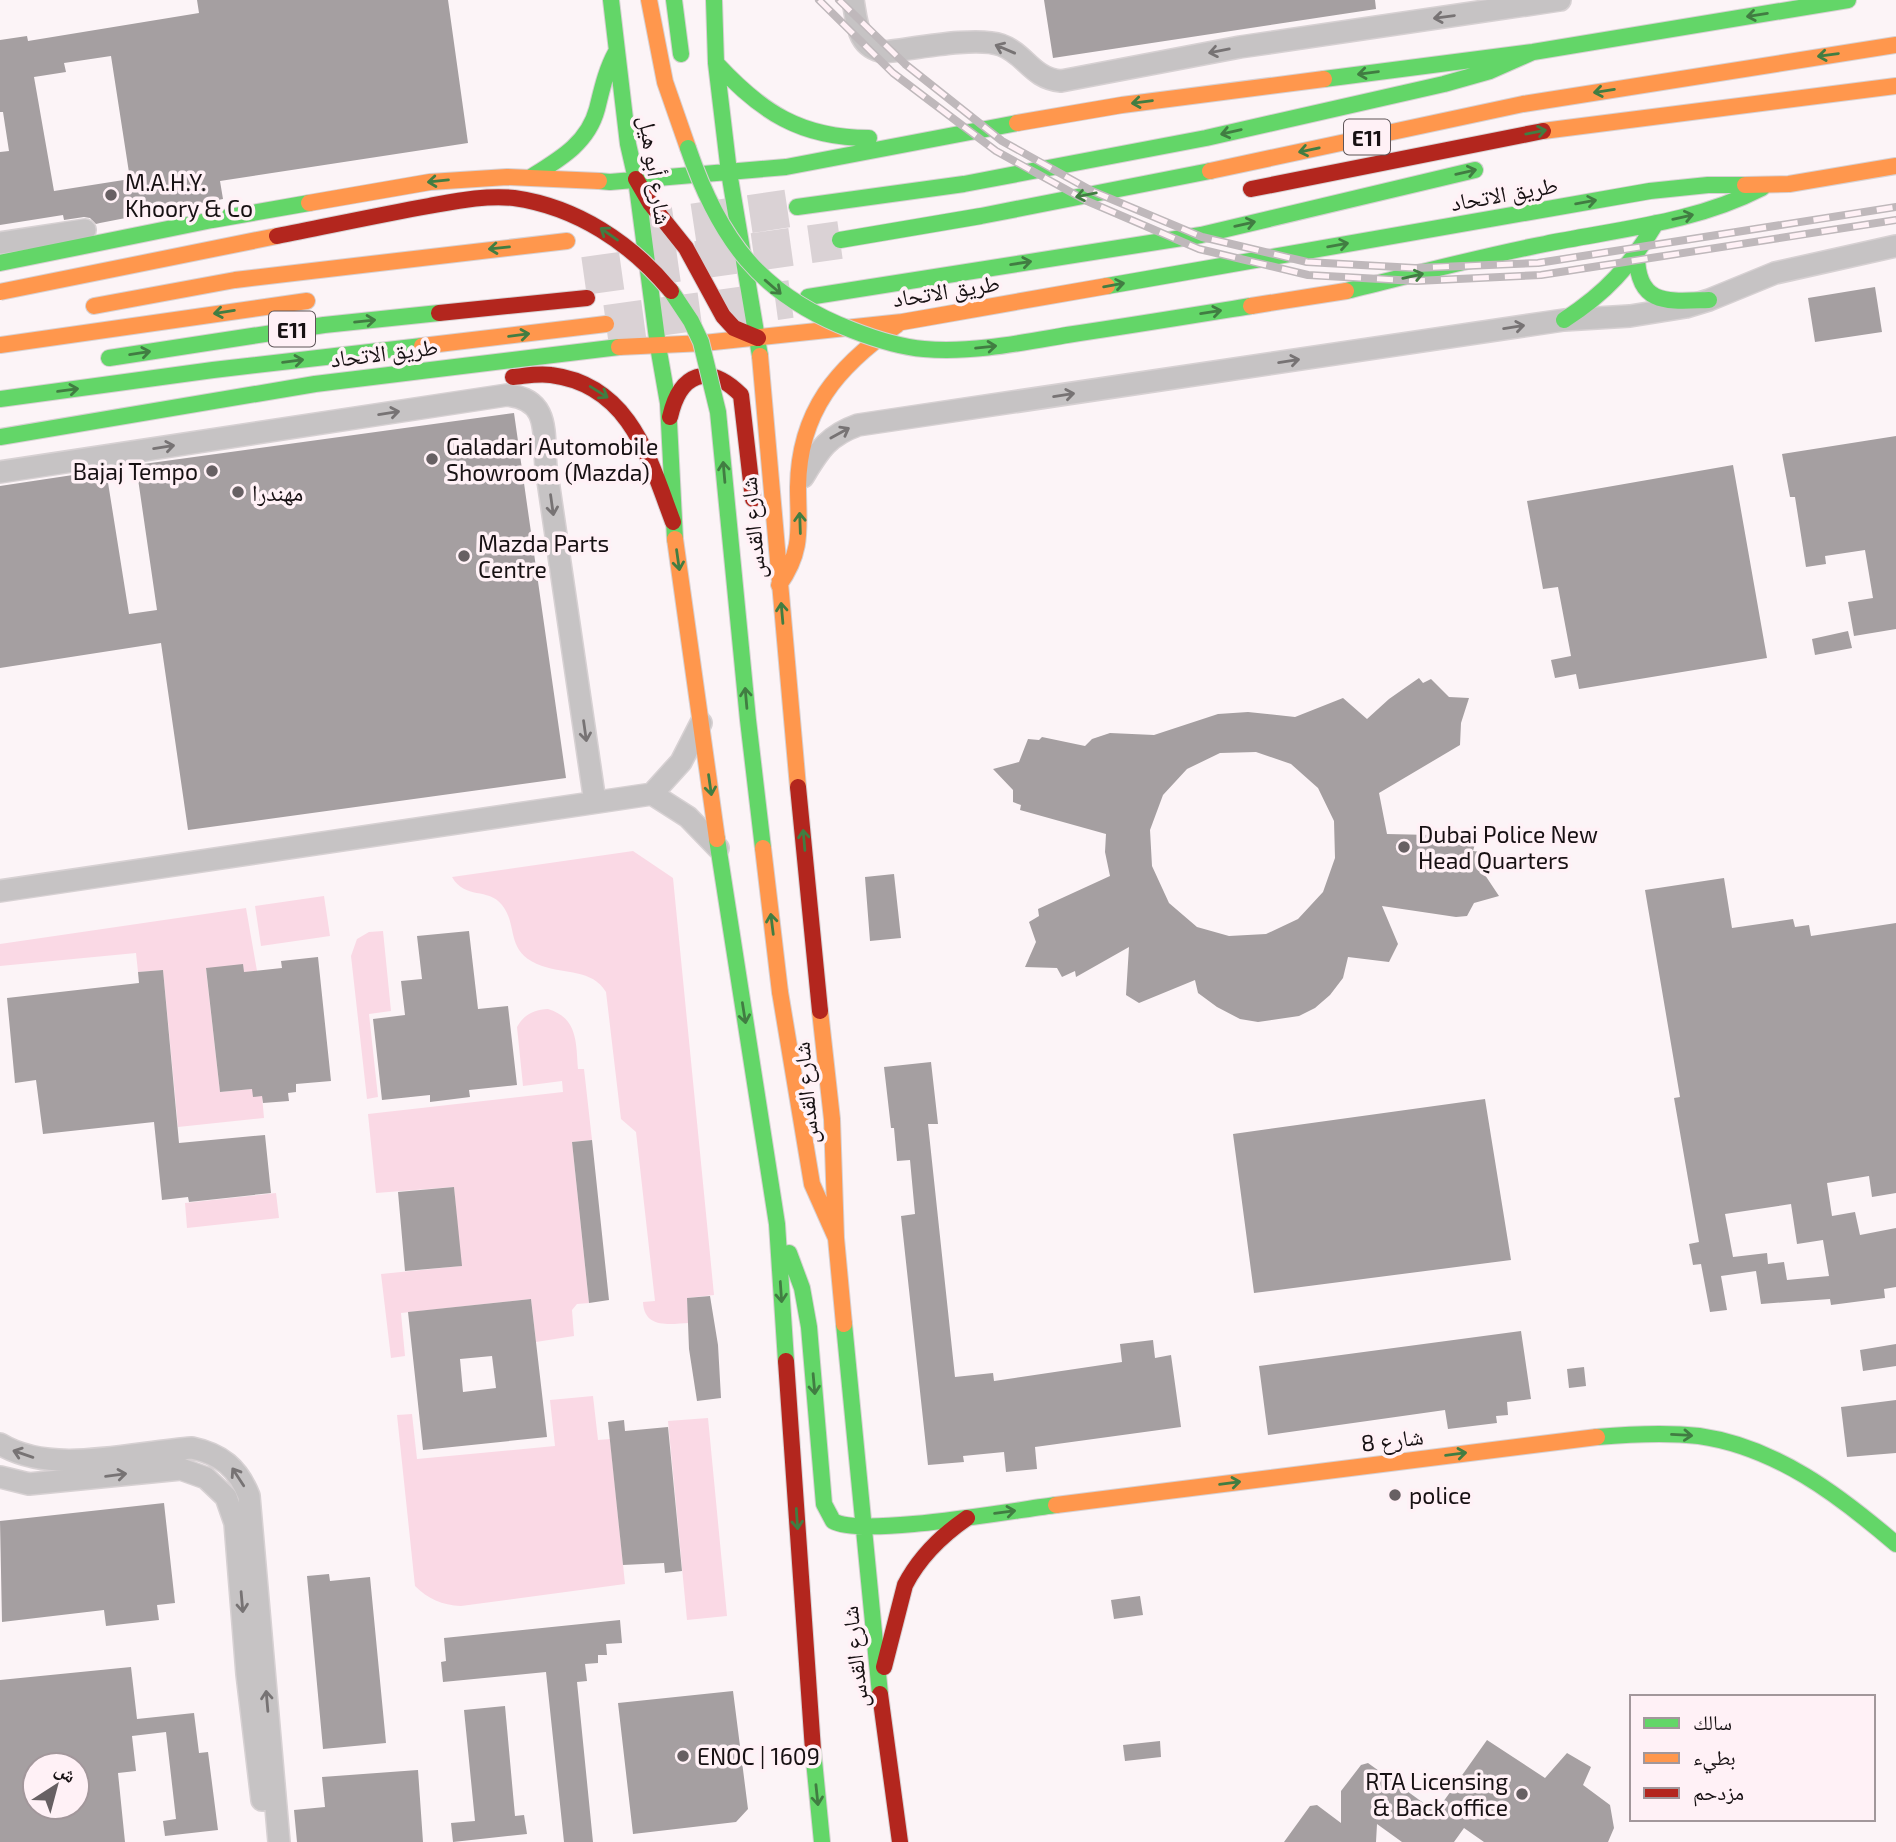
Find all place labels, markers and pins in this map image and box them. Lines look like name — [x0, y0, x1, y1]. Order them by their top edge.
place label: M.A.H.Y. Khoory & Co — [125, 168, 253, 222]
marker: M.A.H.Y. Khoory & Co — [103, 187, 119, 203]
place label: Galadari Automobile Showroom (Mazda) — [446, 432, 658, 486]
marker: Galadari Automobile Showroom (Mazda) — [424, 451, 440, 467]
place label: Bajaj Tempo — [73, 457, 198, 485]
marker: Bajaj Tempo — [204, 463, 220, 479]
place label: مهندرا — [252, 478, 303, 506]
marker: مهندرا — [230, 484, 246, 500]
place label: Mazda Parts Centre — [478, 529, 609, 583]
marker: Mazda Parts Centre — [456, 548, 472, 564]
place label: Dubai Police New Head Quarters — [1418, 820, 1598, 874]
marker: Dubai Police New Head Quarters — [1396, 839, 1412, 855]
place label: police — [1409, 1481, 1471, 1509]
marker: police — [1387, 1487, 1403, 1503]
place label: ENOC | 1609 — [697, 1742, 820, 1770]
marker: ENOC | 1609 — [675, 1748, 691, 1764]
place label: RTA Licensing & Back office — [1365, 1767, 1508, 1821]
marker: RTA Licensing & Back office — [1514, 1786, 1530, 1802]

